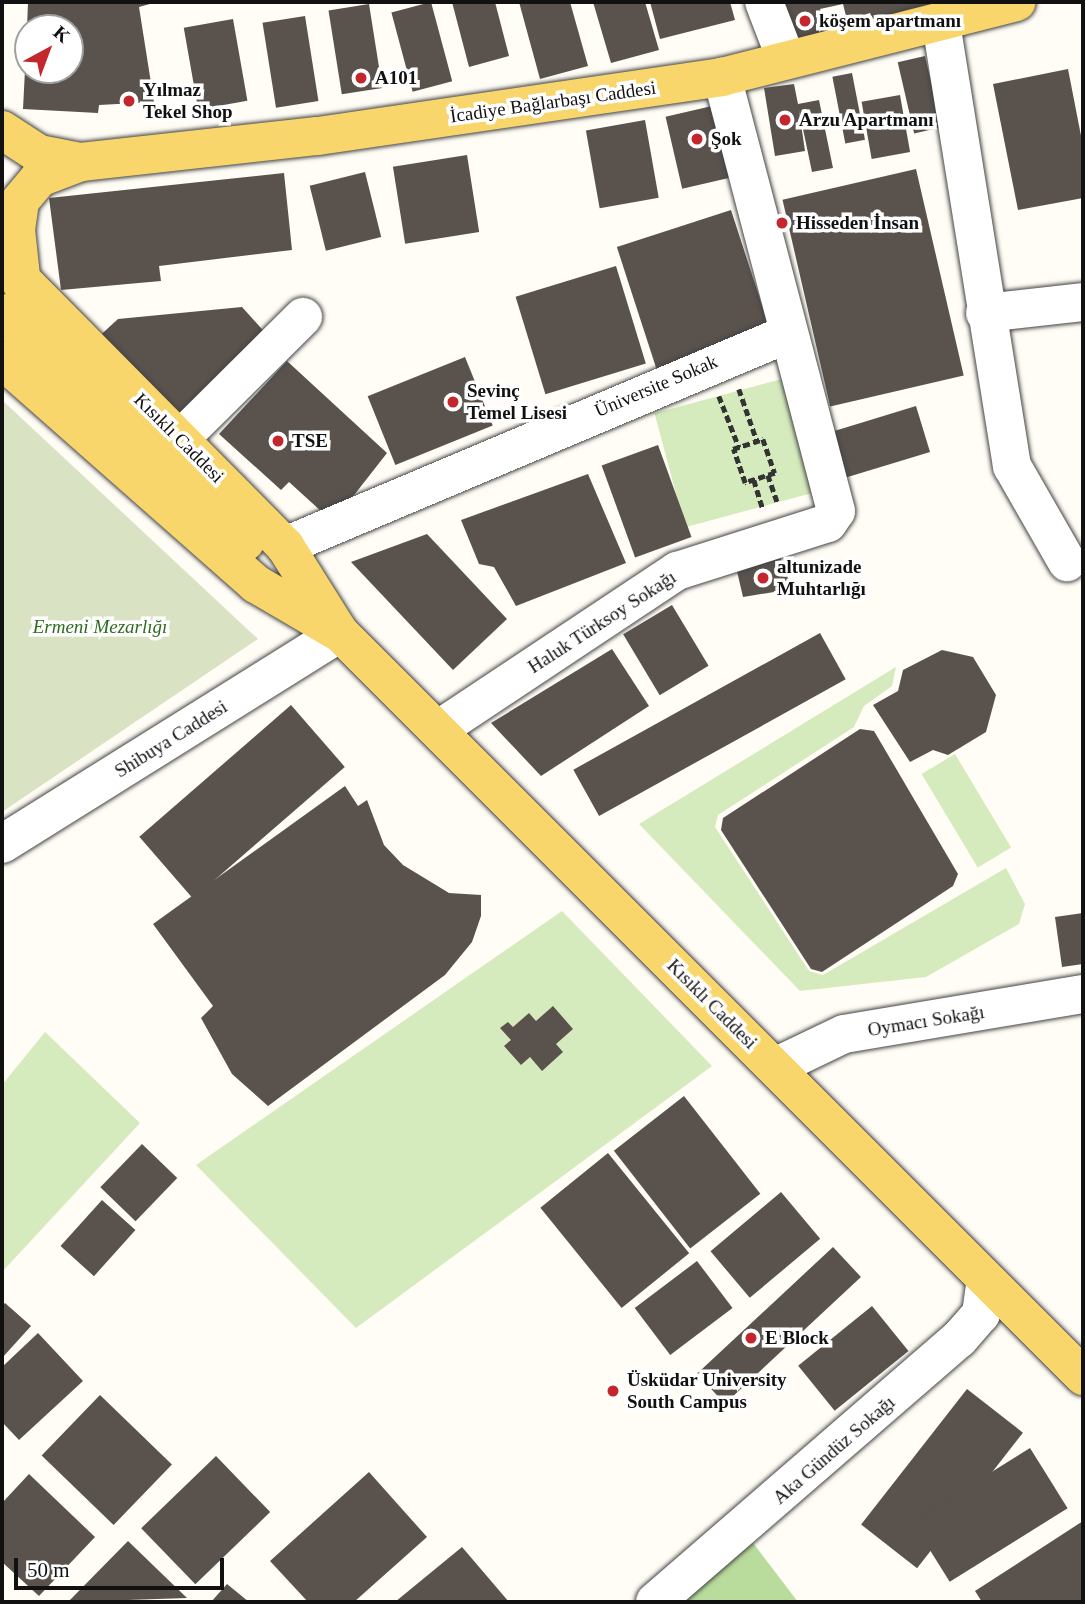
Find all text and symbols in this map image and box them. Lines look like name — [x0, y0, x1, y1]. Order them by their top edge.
place label: köşem apartmanı — [819, 10, 961, 32]
marker: köşem apartmanı — [797, 13, 813, 29]
north arrow — [14, 14, 84, 84]
text: K — [49, 22, 74, 47]
place label: A101 — [375, 67, 417, 89]
marker: A101 — [353, 70, 369, 86]
street label: İcadiye Bağlarbaşı Caddesi — [448, 76, 658, 128]
place label: Yılmaz Tekel Shop — [143, 79, 233, 123]
marker: Yılmaz Tekel Shop — [121, 93, 137, 109]
place label: Arzu Apartmanı — [799, 109, 935, 131]
marker: Arzu Apartmanı — [777, 112, 793, 128]
place label: Şok — [711, 128, 742, 150]
marker: Şok — [689, 131, 705, 147]
place label: Hisseden İnsan — [796, 212, 919, 234]
marker: Hisseden İnsan — [774, 215, 790, 231]
street label: Üniversite Sokak — [591, 350, 721, 422]
place label: Sevinç Temel Lisesi — [467, 380, 567, 424]
street label: Kısıklı Caddesi — [129, 388, 229, 488]
marker: Sevinç Temel Lisesi — [445, 394, 461, 410]
place label: TSE — [292, 430, 328, 452]
marker: TSE — [270, 433, 286, 449]
place label: altunizade Muhtarlığı — [777, 556, 866, 600]
street label: Haluk Türksoy Sokağı — [524, 566, 680, 678]
marker: altunizade Muhtarlığı — [755, 570, 771, 586]
park label: Ermeni Mezarlığı — [33, 616, 167, 638]
street label: Shibuya Caddesi — [111, 695, 231, 783]
street label: Kısıklı Caddesi — [662, 954, 762, 1054]
street label: Oymacı Sokağı — [866, 1001, 986, 1041]
place label: E Block — [765, 1327, 829, 1349]
marker: E Block — [743, 1330, 759, 1346]
place label: Üsküdar University South Campus — [627, 1369, 787, 1413]
marker: Üsküdar University South Campus — [605, 1383, 621, 1399]
street label: Aka Gündüz Sokağı — [768, 1391, 900, 1509]
scale bar — [18, 1544, 228, 1588]
text: 50 m — [27, 1558, 70, 1582]

